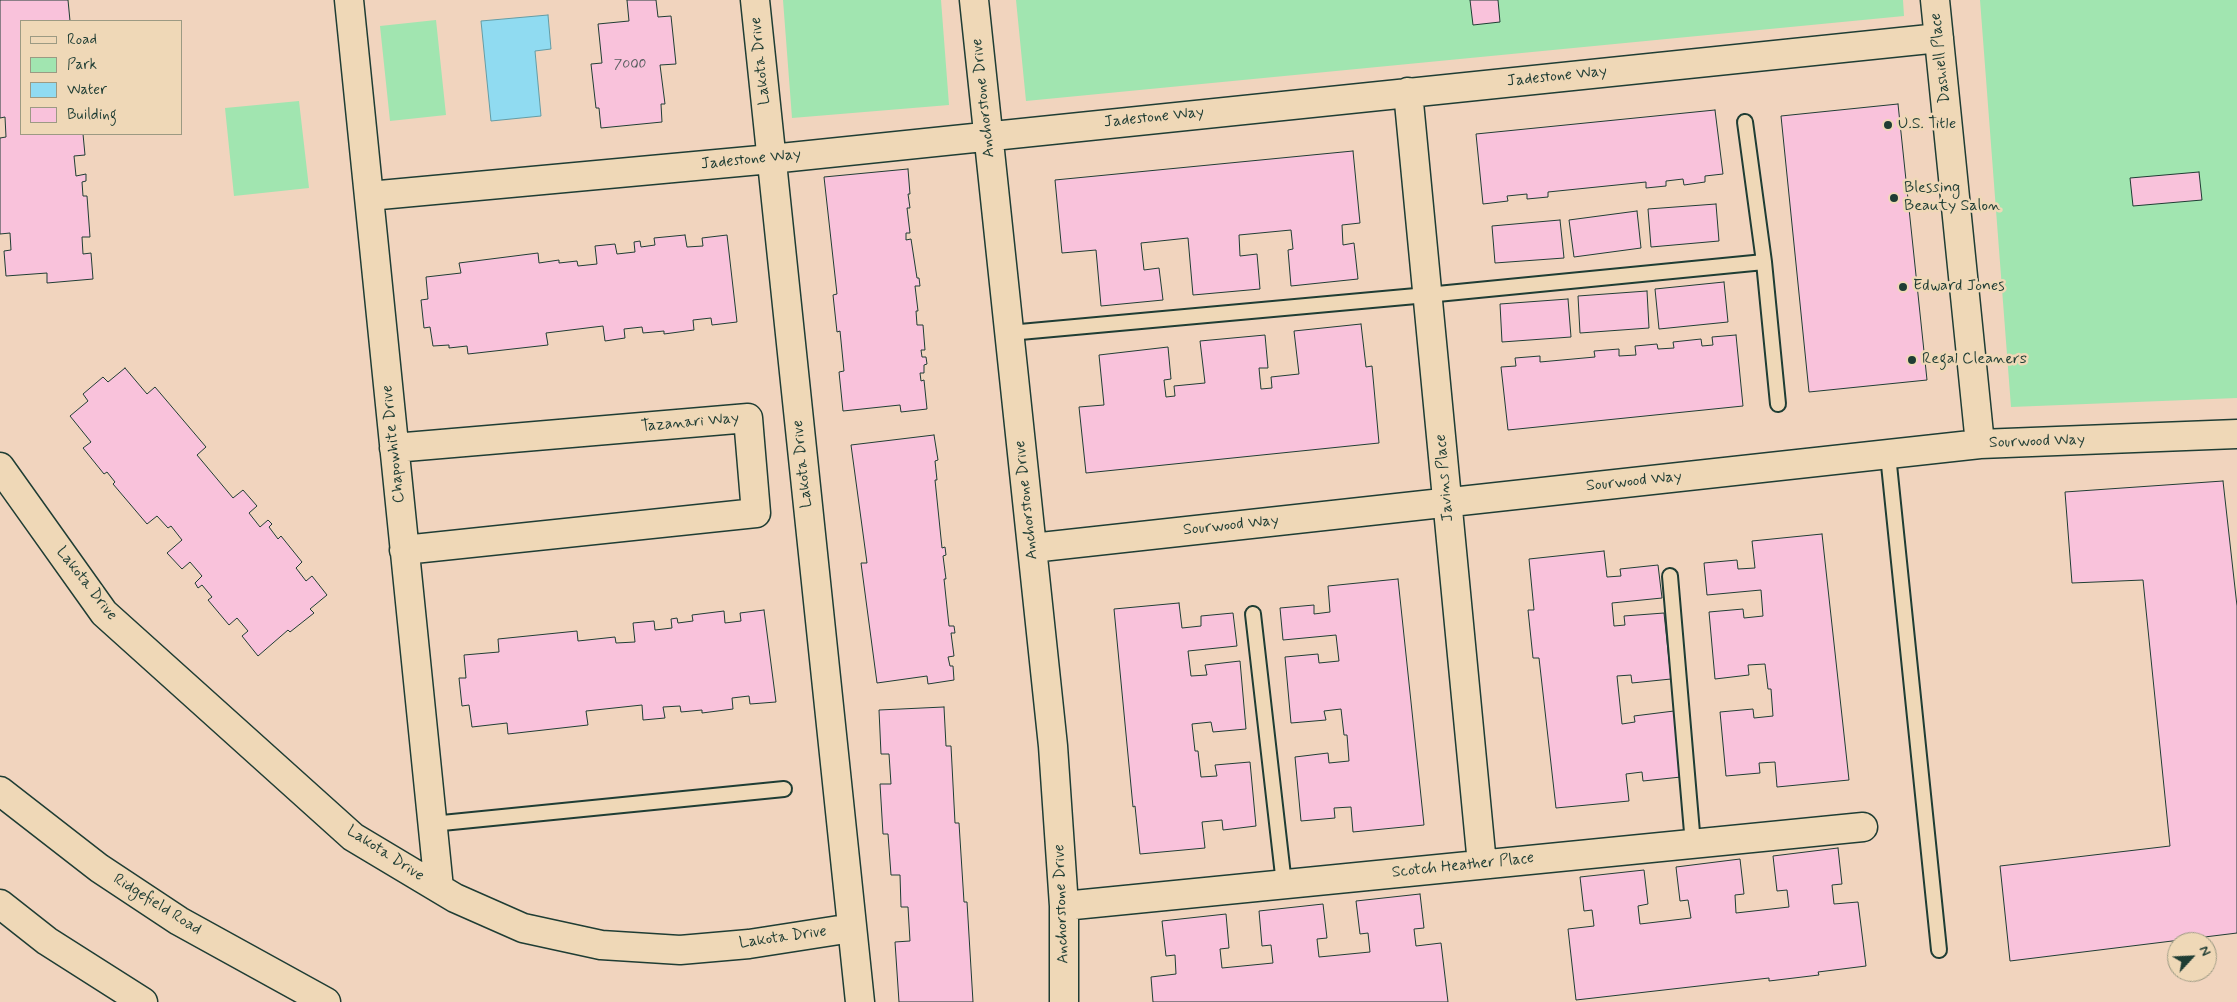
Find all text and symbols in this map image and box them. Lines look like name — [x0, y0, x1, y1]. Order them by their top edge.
street label: Dashiell Place — [1927, 12, 1955, 104]
street label: Lakota Drive — [747, 16, 775, 106]
legend — [20, 20, 182, 135]
text: Road — [67, 30, 97, 50]
street label: Anchorstone Drive — [968, 37, 1000, 159]
text: Park — [67, 55, 97, 75]
house number: 7000 — [614, 57, 646, 73]
street label: Jadestone Way — [1506, 62, 1608, 92]
text: Water — [67, 80, 107, 100]
street label: Jadestone Way — [1103, 103, 1205, 133]
text: Building — [67, 105, 117, 125]
place label: U.S. Title — [1898, 115, 1956, 135]
marker: U.S. Title — [1882, 119, 1894, 131]
street label: Jadestone Way — [700, 145, 802, 175]
place label: Blessing Beauty Salon — [1904, 179, 2000, 217]
marker: Blessing Beauty Salon — [1888, 192, 1900, 204]
place label: Edward Jones — [1913, 277, 2005, 297]
marker: Edward Jones — [1897, 281, 1909, 293]
place label: Regal Cleaners — [1922, 350, 2027, 370]
marker: Regal Cleaners — [1906, 354, 1918, 366]
street label: Chapowhite Drive — [378, 384, 410, 504]
street label: Tazanari Way — [640, 409, 740, 437]
street label: Lakota Drive — [789, 419, 817, 509]
street label: Sourwood Way — [1989, 431, 2085, 453]
street label: Javins Place — [1432, 433, 1458, 523]
street label: Anchorstone Drive — [1011, 439, 1043, 561]
street label: Sourwood Way — [1585, 467, 1683, 497]
street label: Sourwood Way — [1182, 511, 1280, 541]
street label: Lakota Drive — [51, 543, 121, 625]
street label: Lakota Drive — [343, 822, 427, 886]
street label: Anchorstone Drive — [1050, 844, 1074, 964]
street label: Scotch Heather Place — [1391, 849, 1535, 883]
street label: Ridgefield Road — [109, 870, 205, 940]
street label: Lakota Drive — [738, 922, 828, 954]
north arrow — [2167, 932, 2217, 982]
text: N — [2195, 943, 2215, 959]

